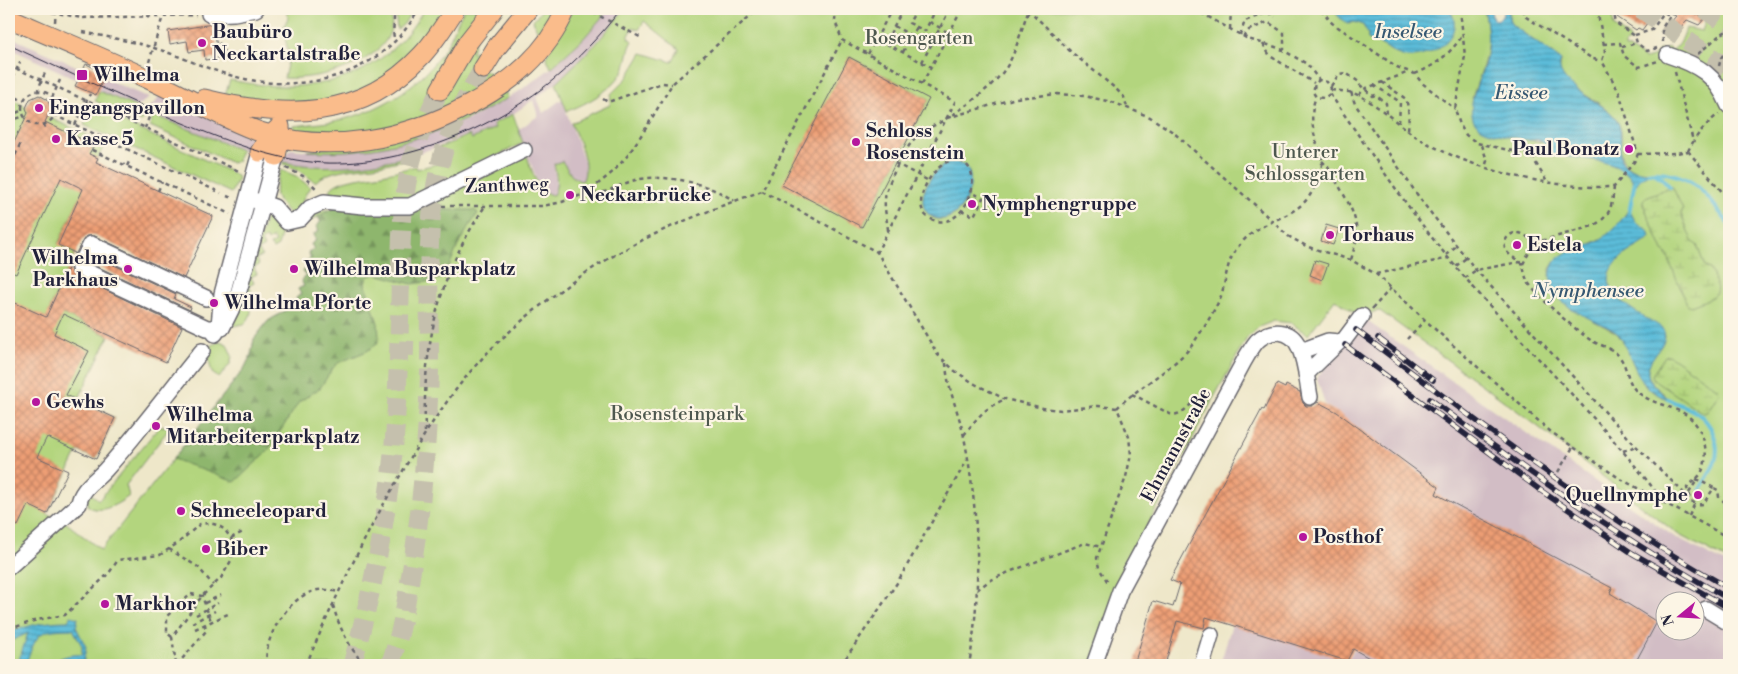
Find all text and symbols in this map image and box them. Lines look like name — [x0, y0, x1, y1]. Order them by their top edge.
place label: Baubüro Neckartalstraße — [212, 20, 360, 66]
water label: Inselsee — [1373, 20, 1443, 45]
park label: Rosengarten — [865, 26, 973, 50]
marker: Baubüro Neckartalstraße — [196, 37, 208, 49]
place label: Wilhelma — [92, 63, 180, 87]
marker: Wilhelma — [75, 68, 89, 82]
water label: Eissee — [1493, 81, 1548, 106]
place label: Eingangspavillon — [49, 96, 205, 120]
marker: Eingangspavillon — [33, 102, 45, 114]
place label: Schloss Rosenstein — [866, 119, 964, 165]
place label: Kasse 5 — [66, 127, 134, 151]
marker: Kasse 5 — [50, 133, 62, 145]
marker: Schloss Rosenstein — [850, 136, 862, 148]
place label: Paul Bonatz — [1512, 137, 1619, 161]
park label: Unterer Schlossgarten — [1245, 140, 1365, 186]
marker: Paul Bonatz — [1623, 143, 1635, 155]
street label: Zanthweg — [465, 172, 550, 198]
place label: Neckarbrücke — [580, 183, 711, 207]
marker: Neckarbrücke — [564, 189, 576, 201]
place label: Nymphengruppe — [982, 192, 1137, 216]
marker: Nymphengruppe — [966, 198, 978, 210]
place label: Torhaus — [1340, 223, 1414, 247]
marker: Torhaus — [1324, 229, 1336, 241]
place label: Estela — [1527, 233, 1583, 257]
marker: Estela — [1511, 239, 1523, 251]
place label: Wilhelma Parkhaus — [30, 246, 119, 292]
place label: Wilhelma Busparkplatz — [303, 257, 515, 281]
marker: Wilhelma Parkhaus — [122, 263, 134, 275]
marker: Wilhelma Busparkplatz — [288, 263, 300, 275]
water label: Nymphensee — [1531, 279, 1644, 304]
place label: Wilhelma Pforte — [223, 291, 372, 315]
marker: Wilhelma Pforte — [208, 297, 220, 309]
street label: Ehmannstraße — [1136, 383, 1216, 507]
place label: Gewhs — [46, 390, 104, 414]
marker: Gewhs — [30, 396, 42, 408]
park label: Rosensteinpark — [610, 402, 745, 426]
place label: Wilhelma Mitarbeiterparkplatz — [165, 403, 359, 449]
marker: Wilhelma Mitarbeiterparkplatz — [150, 420, 162, 432]
place label: Quellnymphe — [1566, 483, 1688, 507]
marker: Quellnymphe — [1692, 489, 1704, 501]
place label: Schneeleopard — [191, 499, 327, 523]
marker: Schneeleopard — [175, 505, 187, 517]
place label: Posthof — [1313, 525, 1384, 549]
marker: Posthof — [1297, 531, 1309, 543]
place label: Biber — [216, 537, 269, 561]
marker: Biber — [200, 543, 212, 555]
place label: Markhor — [115, 592, 197, 616]
north arrow — [1656, 592, 1706, 642]
marker: Markhor — [99, 598, 111, 610]
text: N — [1658, 612, 1679, 628]

